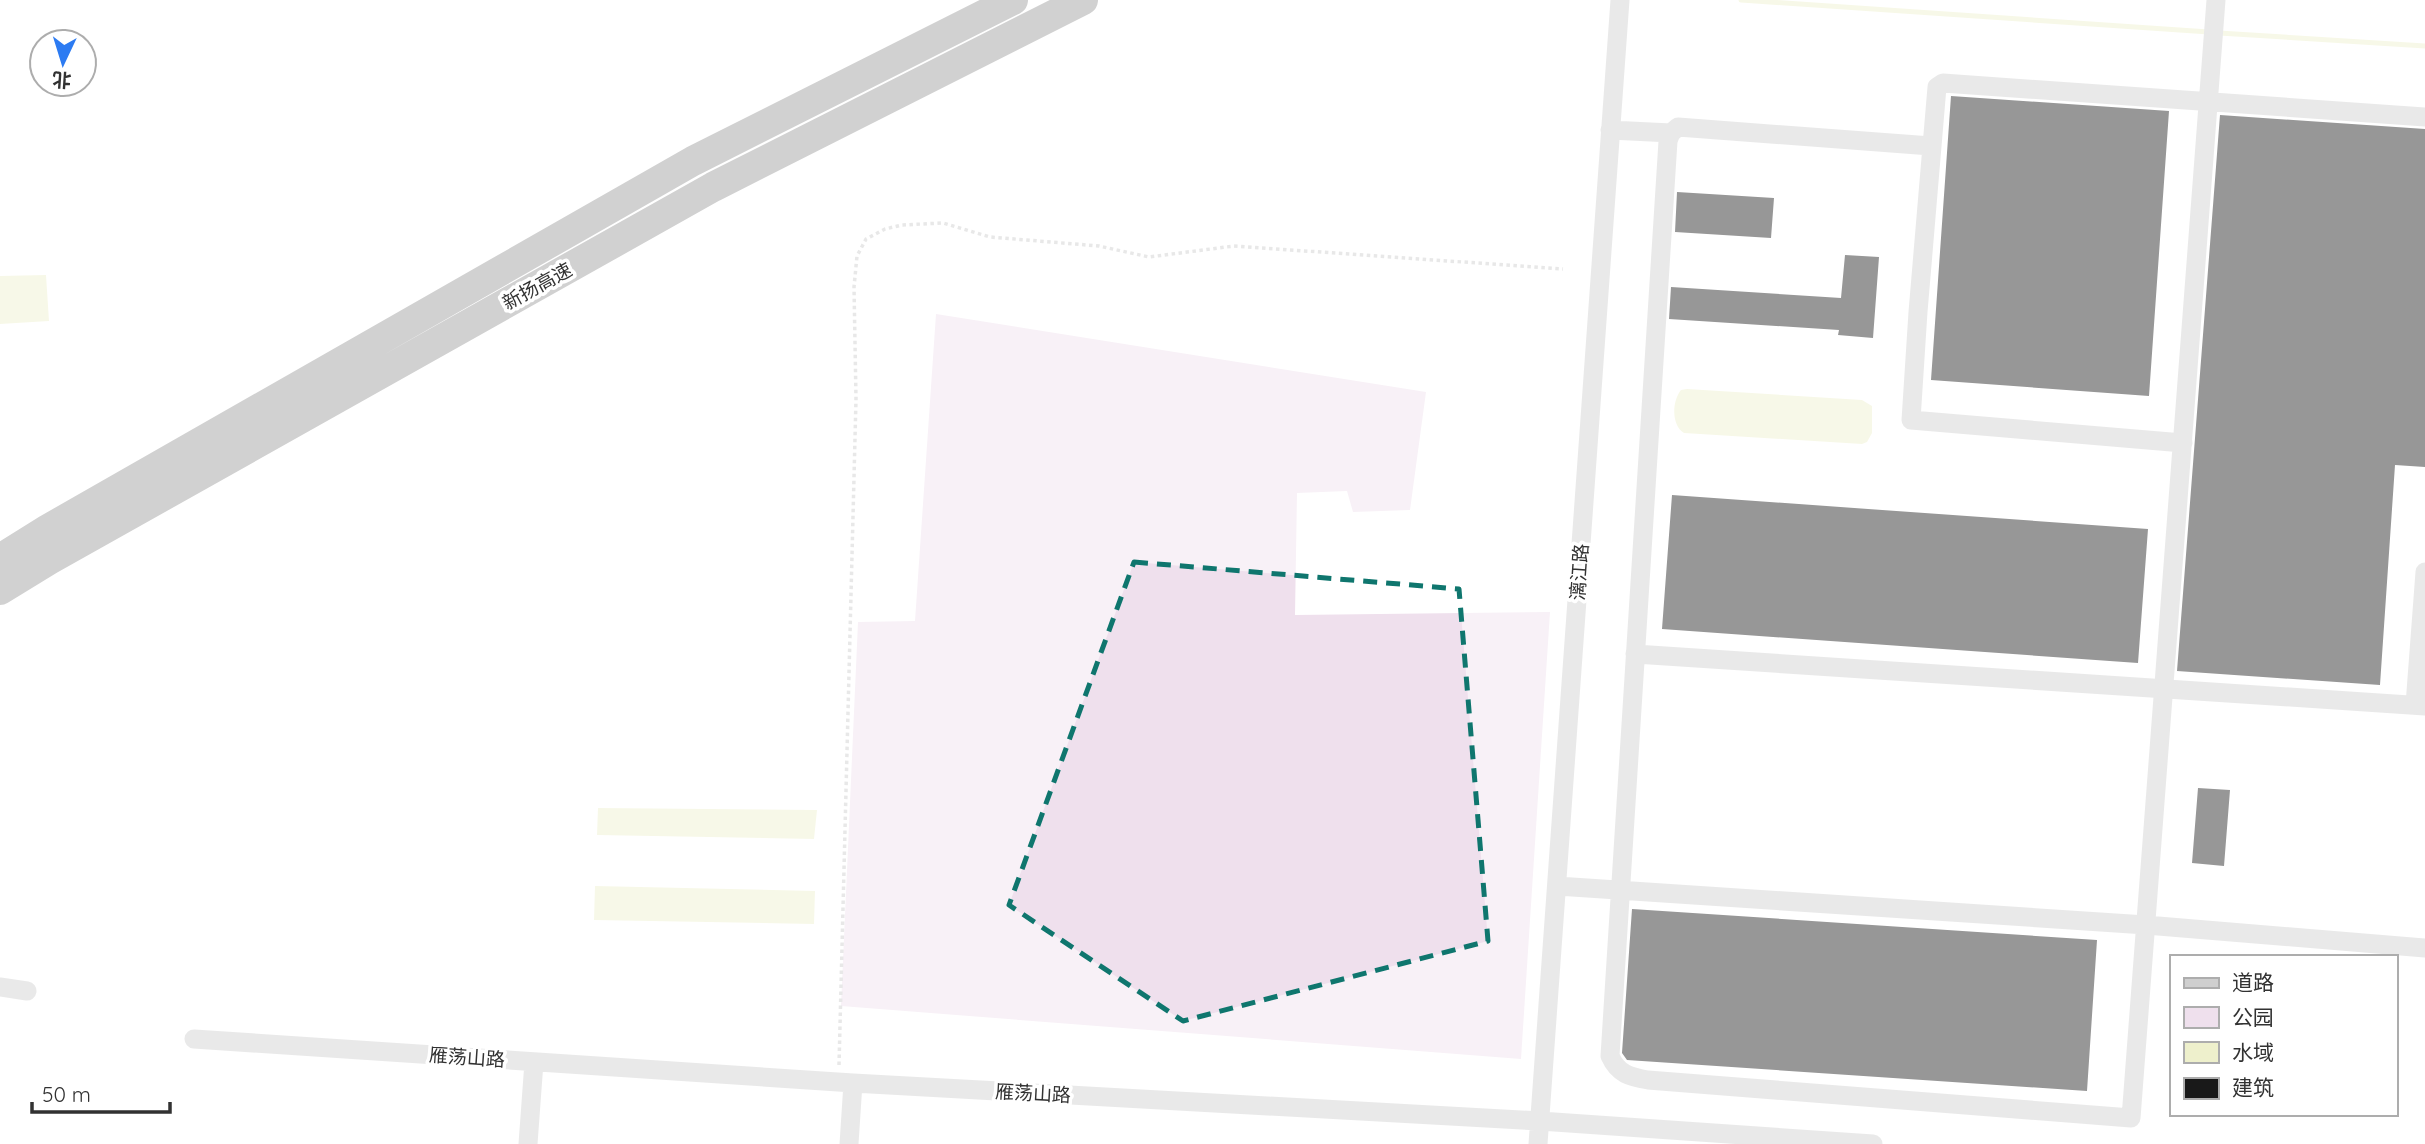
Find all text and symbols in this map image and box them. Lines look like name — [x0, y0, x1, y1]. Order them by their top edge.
north arrow — [28, 28, 98, 98]
text: 北 — [51, 67, 72, 93]
street label: 新扬高速 — [498, 257, 576, 315]
street label: 漓江路 — [1565, 543, 1593, 601]
legend — [2170, 955, 2397, 1116]
text: 道路 — [2232, 969, 2274, 995]
text: 公园 — [2232, 1004, 2274, 1030]
text: 水域 — [2232, 1039, 2274, 1065]
street label: 雁荡山路 — [428, 1042, 506, 1072]
scale bar — [32, 1070, 170, 1114]
text: 建筑 — [2232, 1074, 2274, 1100]
street label: 雁荡山路 — [994, 1079, 1072, 1107]
text: 50 m — [42, 1081, 91, 1107]

